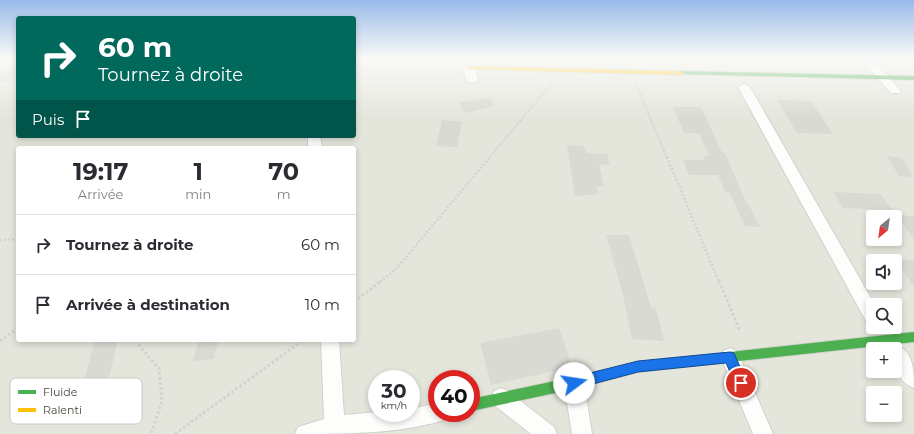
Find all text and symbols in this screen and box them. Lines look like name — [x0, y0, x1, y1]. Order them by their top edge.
text: 60 m — [98, 30, 172, 64]
icon: right — [32, 32, 84, 84]
text: Tournez à droite — [98, 64, 243, 86]
icon: arrive — [72, 108, 94, 130]
text: Puis — [32, 110, 64, 129]
text: 19:17 — [73, 157, 128, 186]
text: 1 — [194, 157, 203, 186]
text: 70 — [268, 157, 299, 186]
text: Arrivée — [78, 186, 123, 202]
text: min — [185, 186, 211, 202]
text: m — [277, 186, 291, 202]
north arrow — [866, 210, 902, 246]
map controls — [866, 210, 902, 422]
icon: right — [32, 234, 54, 256]
text: Tournez à droite — [66, 235, 194, 254]
text: 60 m — [301, 235, 340, 254]
button: sound — [866, 254, 902, 290]
icon: arrive — [32, 294, 54, 316]
text: Arrivée à destination — [66, 295, 230, 314]
text: 10 m — [305, 295, 340, 314]
button: search — [866, 298, 902, 334]
button: + — [866, 342, 902, 378]
position arrow — [553, 362, 595, 404]
pin — [724, 366, 758, 400]
speed limit sign: 40 — [428, 370, 480, 422]
icon: arrive — [730, 372, 752, 394]
legend — [10, 378, 142, 424]
text: 30 — [381, 379, 407, 403]
text: Fluide — [43, 385, 78, 399]
button: − — [866, 386, 902, 422]
text: km/h — [381, 399, 407, 412]
text: Ralenti — [43, 403, 82, 417]

